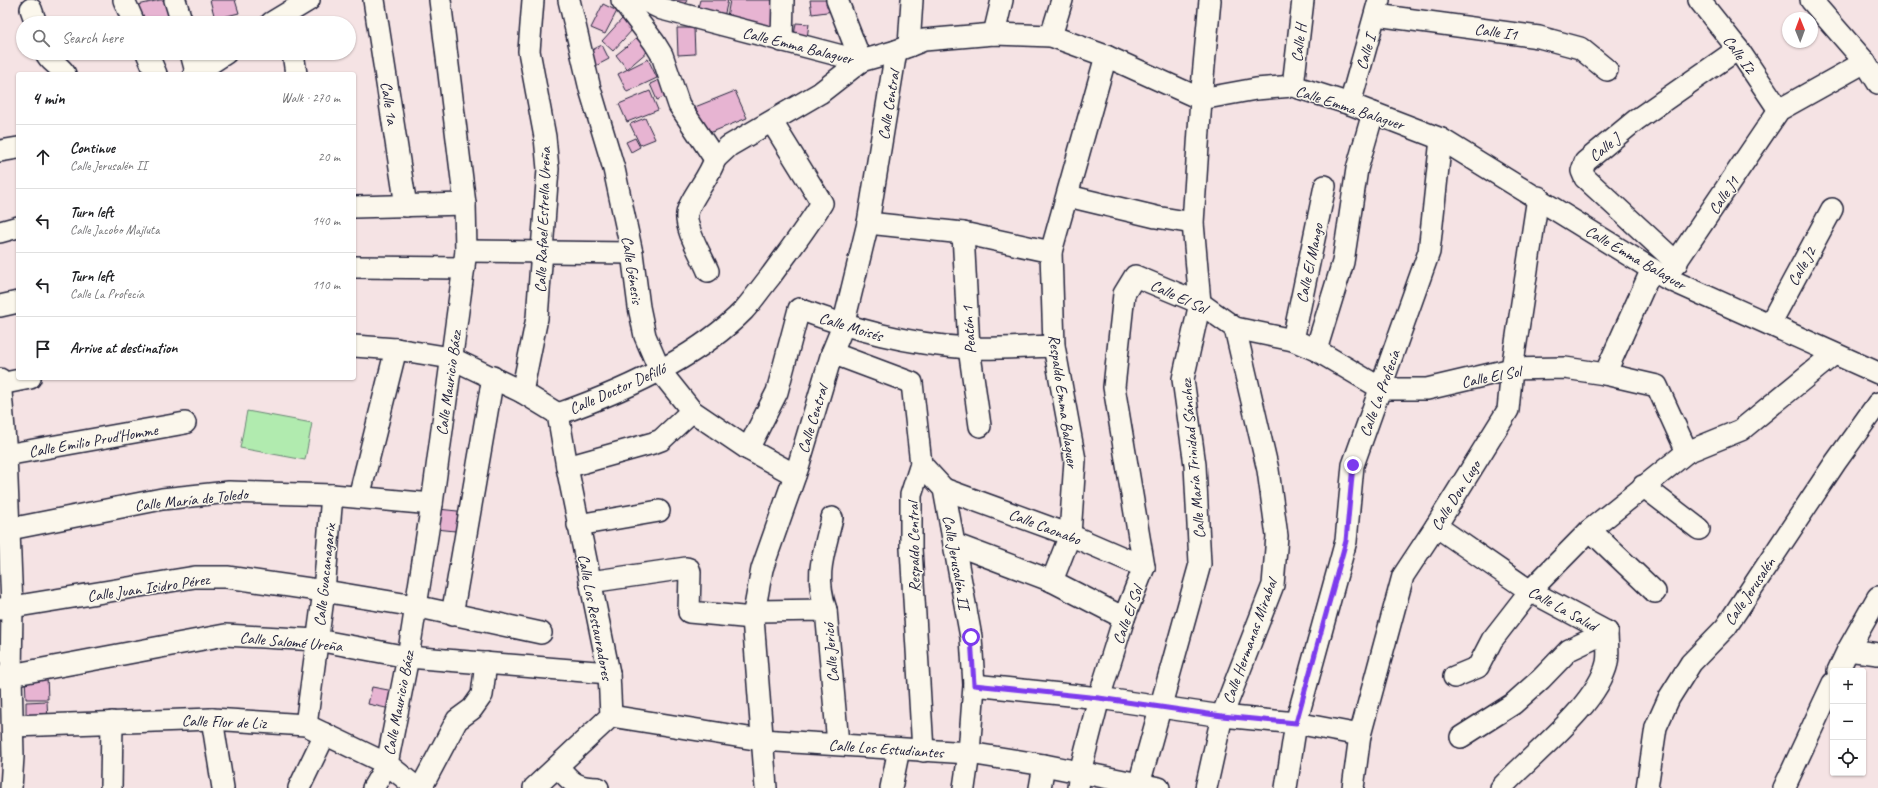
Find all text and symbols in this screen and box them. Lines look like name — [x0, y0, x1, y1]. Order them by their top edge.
north arrow — [1782, 12, 1818, 48]
search box — [16, 16, 356, 60]
street label: Calle I1 — [1473, 19, 1519, 45]
street label: Calle H — [1287, 20, 1312, 63]
street label: Calle Emma Balaguer — [741, 23, 857, 70]
icon: search — [30, 27, 52, 49]
text: Search here — [62, 29, 123, 48]
street label: Calle I — [1351, 29, 1381, 72]
street label: Calle I2 — [1719, 31, 1761, 79]
street label: Calle Central — [874, 66, 905, 141]
street label: Calle 1a — [376, 80, 402, 127]
street label: Calle Emma Balaguer — [1293, 81, 1409, 136]
text: 4 min — [32, 88, 65, 109]
text: Walk · 270 m — [281, 90, 340, 106]
street label: Calle J — [1585, 128, 1626, 166]
text: Continue — [70, 139, 115, 158]
icon: ahead — [32, 146, 54, 168]
street label: Calle Rafael Estrella Ureña — [530, 146, 556, 293]
text: 20 m — [318, 149, 340, 165]
text: Calle Jerusalén II — [70, 158, 147, 174]
street label: Calle J1 — [1704, 172, 1744, 218]
text: Turn left — [70, 203, 113, 222]
icon: left — [32, 210, 54, 232]
text: 140 m — [312, 213, 340, 229]
street label: Calle El Mango — [1292, 220, 1328, 305]
street label: Calle Emma Balaguer — [1582, 221, 1691, 296]
text: Calle Jacobo Majluta — [70, 222, 160, 238]
street label: Calle Génesis — [617, 235, 647, 307]
street label: Calle J2 — [1783, 242, 1821, 289]
text: Turn left — [70, 267, 113, 286]
icon: left — [32, 274, 54, 296]
street label: Calle El Sol — [1147, 275, 1213, 320]
text: 110 m — [312, 277, 340, 293]
text: Calle La Profecía — [70, 286, 144, 302]
street label: Peatón 1 — [957, 305, 981, 355]
street label: Calle Moisés — [817, 308, 886, 347]
street label: Calle Mauricio Báez — [432, 328, 467, 437]
street label: Respaldo Emma Balaguer — [1044, 333, 1082, 470]
icon: arrive — [32, 338, 54, 360]
text: Arrive at destination — [70, 339, 177, 358]
street label: Calle La Profecía — [1355, 346, 1405, 439]
street label: Calle Doctor Defilló — [566, 358, 671, 419]
street label: Calle El Sol — [1460, 361, 1526, 393]
street label: Calle María Trinidad Sánchez — [1176, 376, 1210, 540]
street label: Calle Central — [793, 380, 834, 456]
street label: Calle Emilio Prud'Homme — [27, 419, 161, 462]
street label: Calle Don Lugo — [1426, 455, 1487, 534]
route end — [1344, 456, 1362, 474]
street label: Calle María de Toledo — [134, 484, 251, 516]
street label: Respaldo Central — [903, 498, 925, 592]
street label: Calle Caonabo — [1006, 504, 1085, 550]
street label: Calle Jerusalén II — [938, 514, 975, 614]
street label: Calle Guacanagarix — [310, 521, 340, 627]
street label: Calle Los Restauradores — [573, 552, 617, 683]
street label: Calle Jerusalén — [1720, 553, 1780, 629]
street label: Calle Juan Isidro Pérez — [86, 569, 212, 606]
street label: Calle Hermanas Mirabal — [1218, 573, 1283, 706]
street label: Calle El Sol — [1108, 581, 1149, 647]
street label: Calle La Salud — [1525, 582, 1603, 637]
street label: Calle Jericó — [818, 620, 844, 683]
street label: Calle Salomé Ureña — [239, 628, 344, 657]
route start — [962, 628, 980, 646]
street label: Calle Mauricio Báez — [379, 648, 419, 757]
map controls — [1830, 668, 1866, 776]
button: + — [1830, 668, 1866, 704]
button: − — [1830, 704, 1866, 740]
street label: Calle Flor de Liz — [181, 711, 268, 734]
street label: Calle Los Estudiantes — [828, 735, 945, 763]
button: locate — [1830, 740, 1866, 776]

